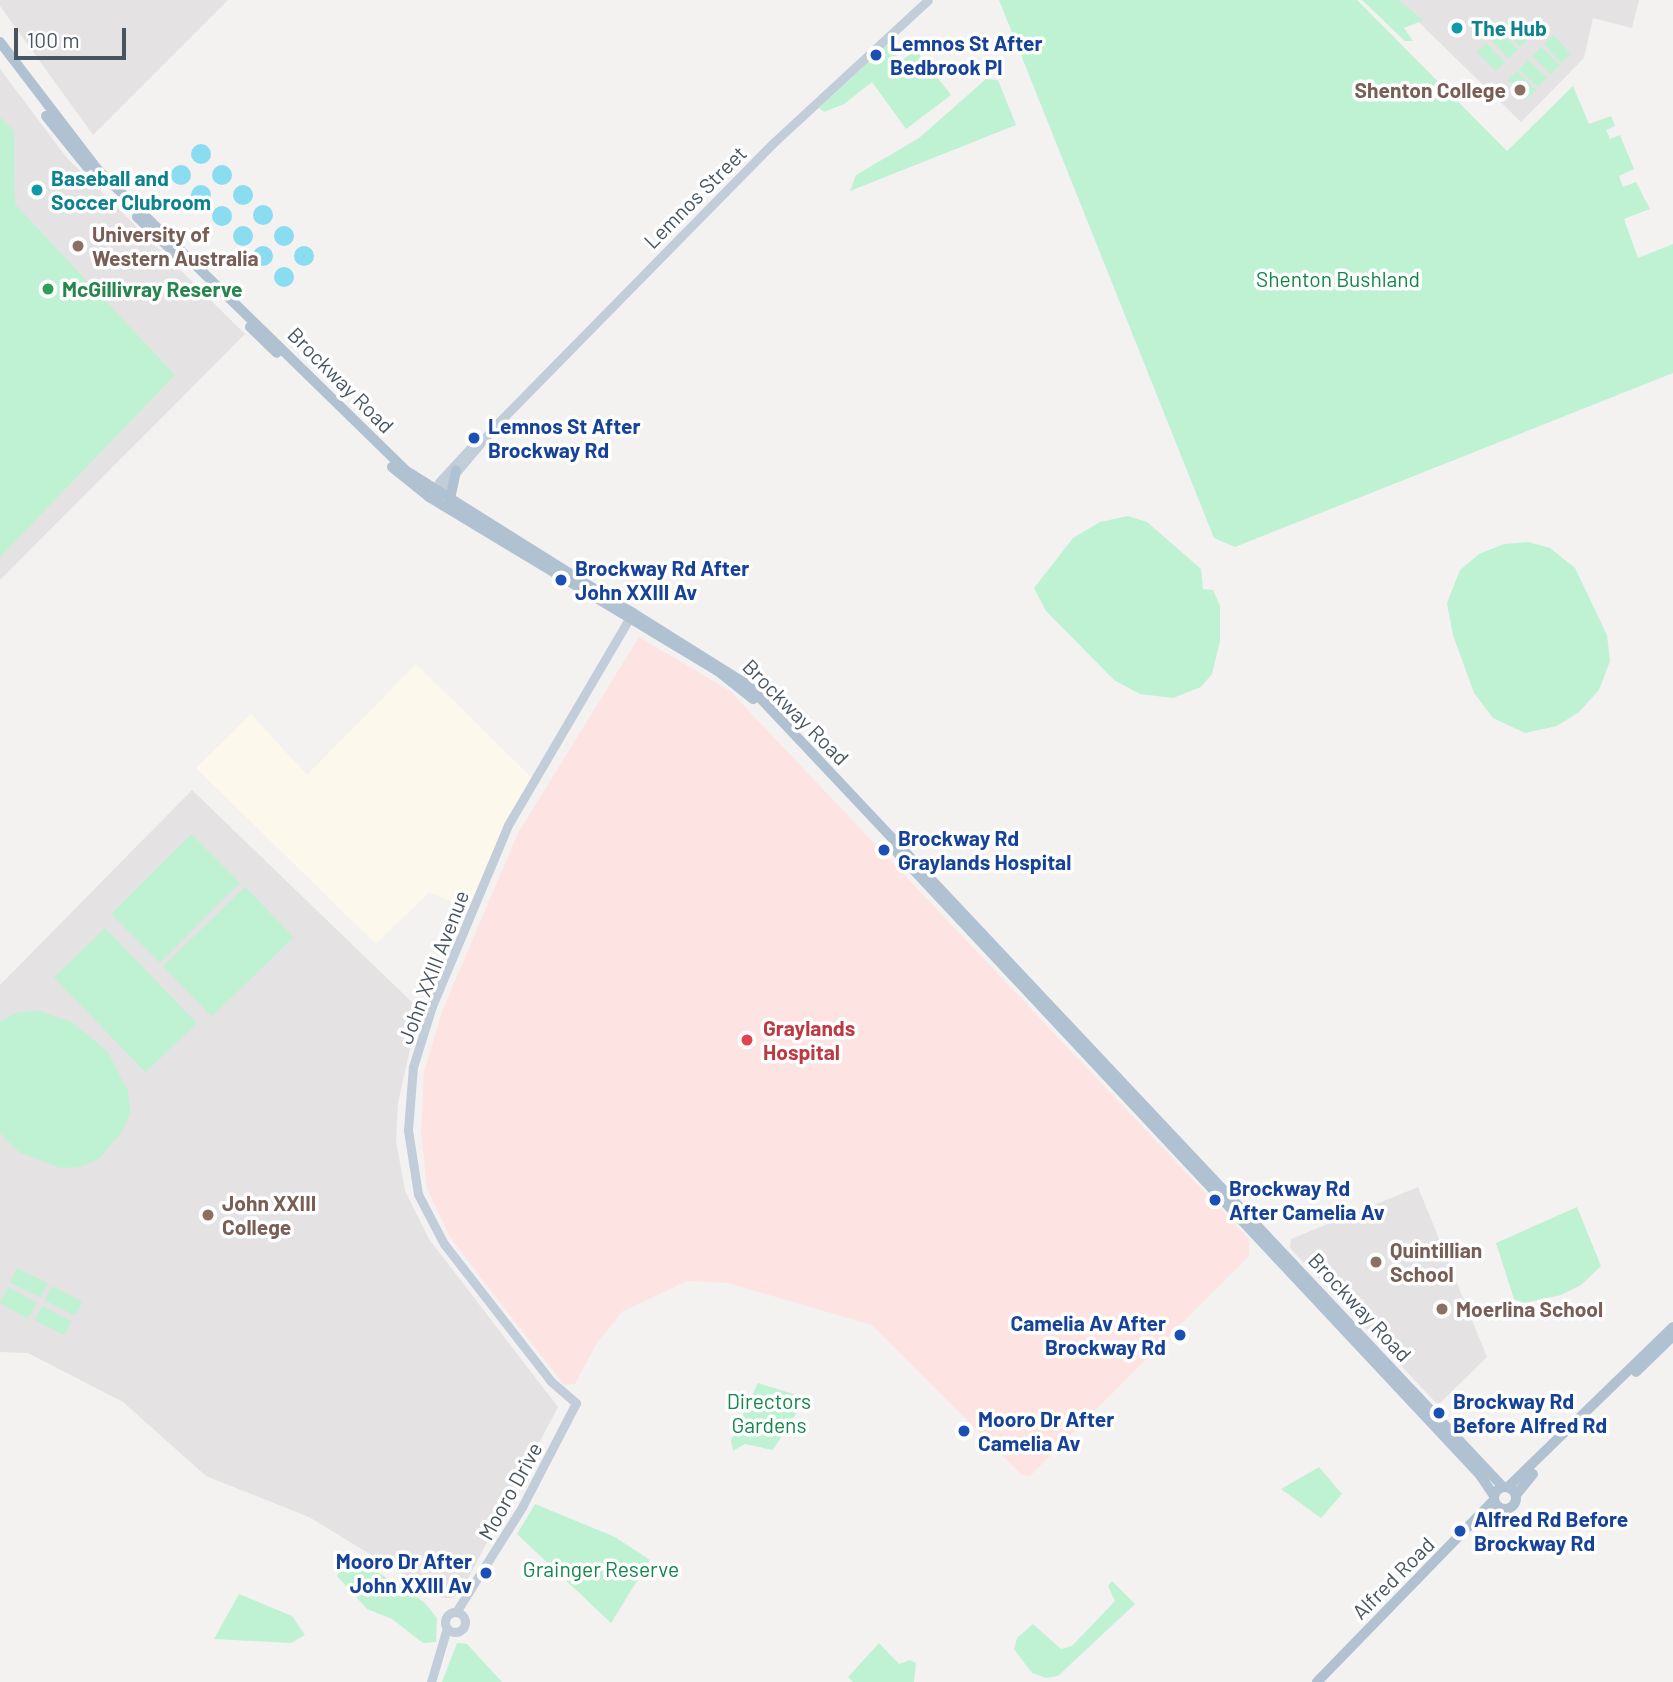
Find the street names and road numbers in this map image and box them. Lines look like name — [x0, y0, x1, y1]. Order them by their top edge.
street label: Lemnos Street — [638, 140, 752, 254]
street label: Brockway Road — [283, 322, 399, 438]
street label: Brockway Road — [738, 654, 854, 770]
street label: John XXIII Avenue — [392, 887, 474, 1047]
street label: Brockway Road — [1303, 1247, 1417, 1367]
street label: Mooro Drive — [473, 1438, 547, 1544]
street label: Alfred Road — [1347, 1532, 1439, 1624]

